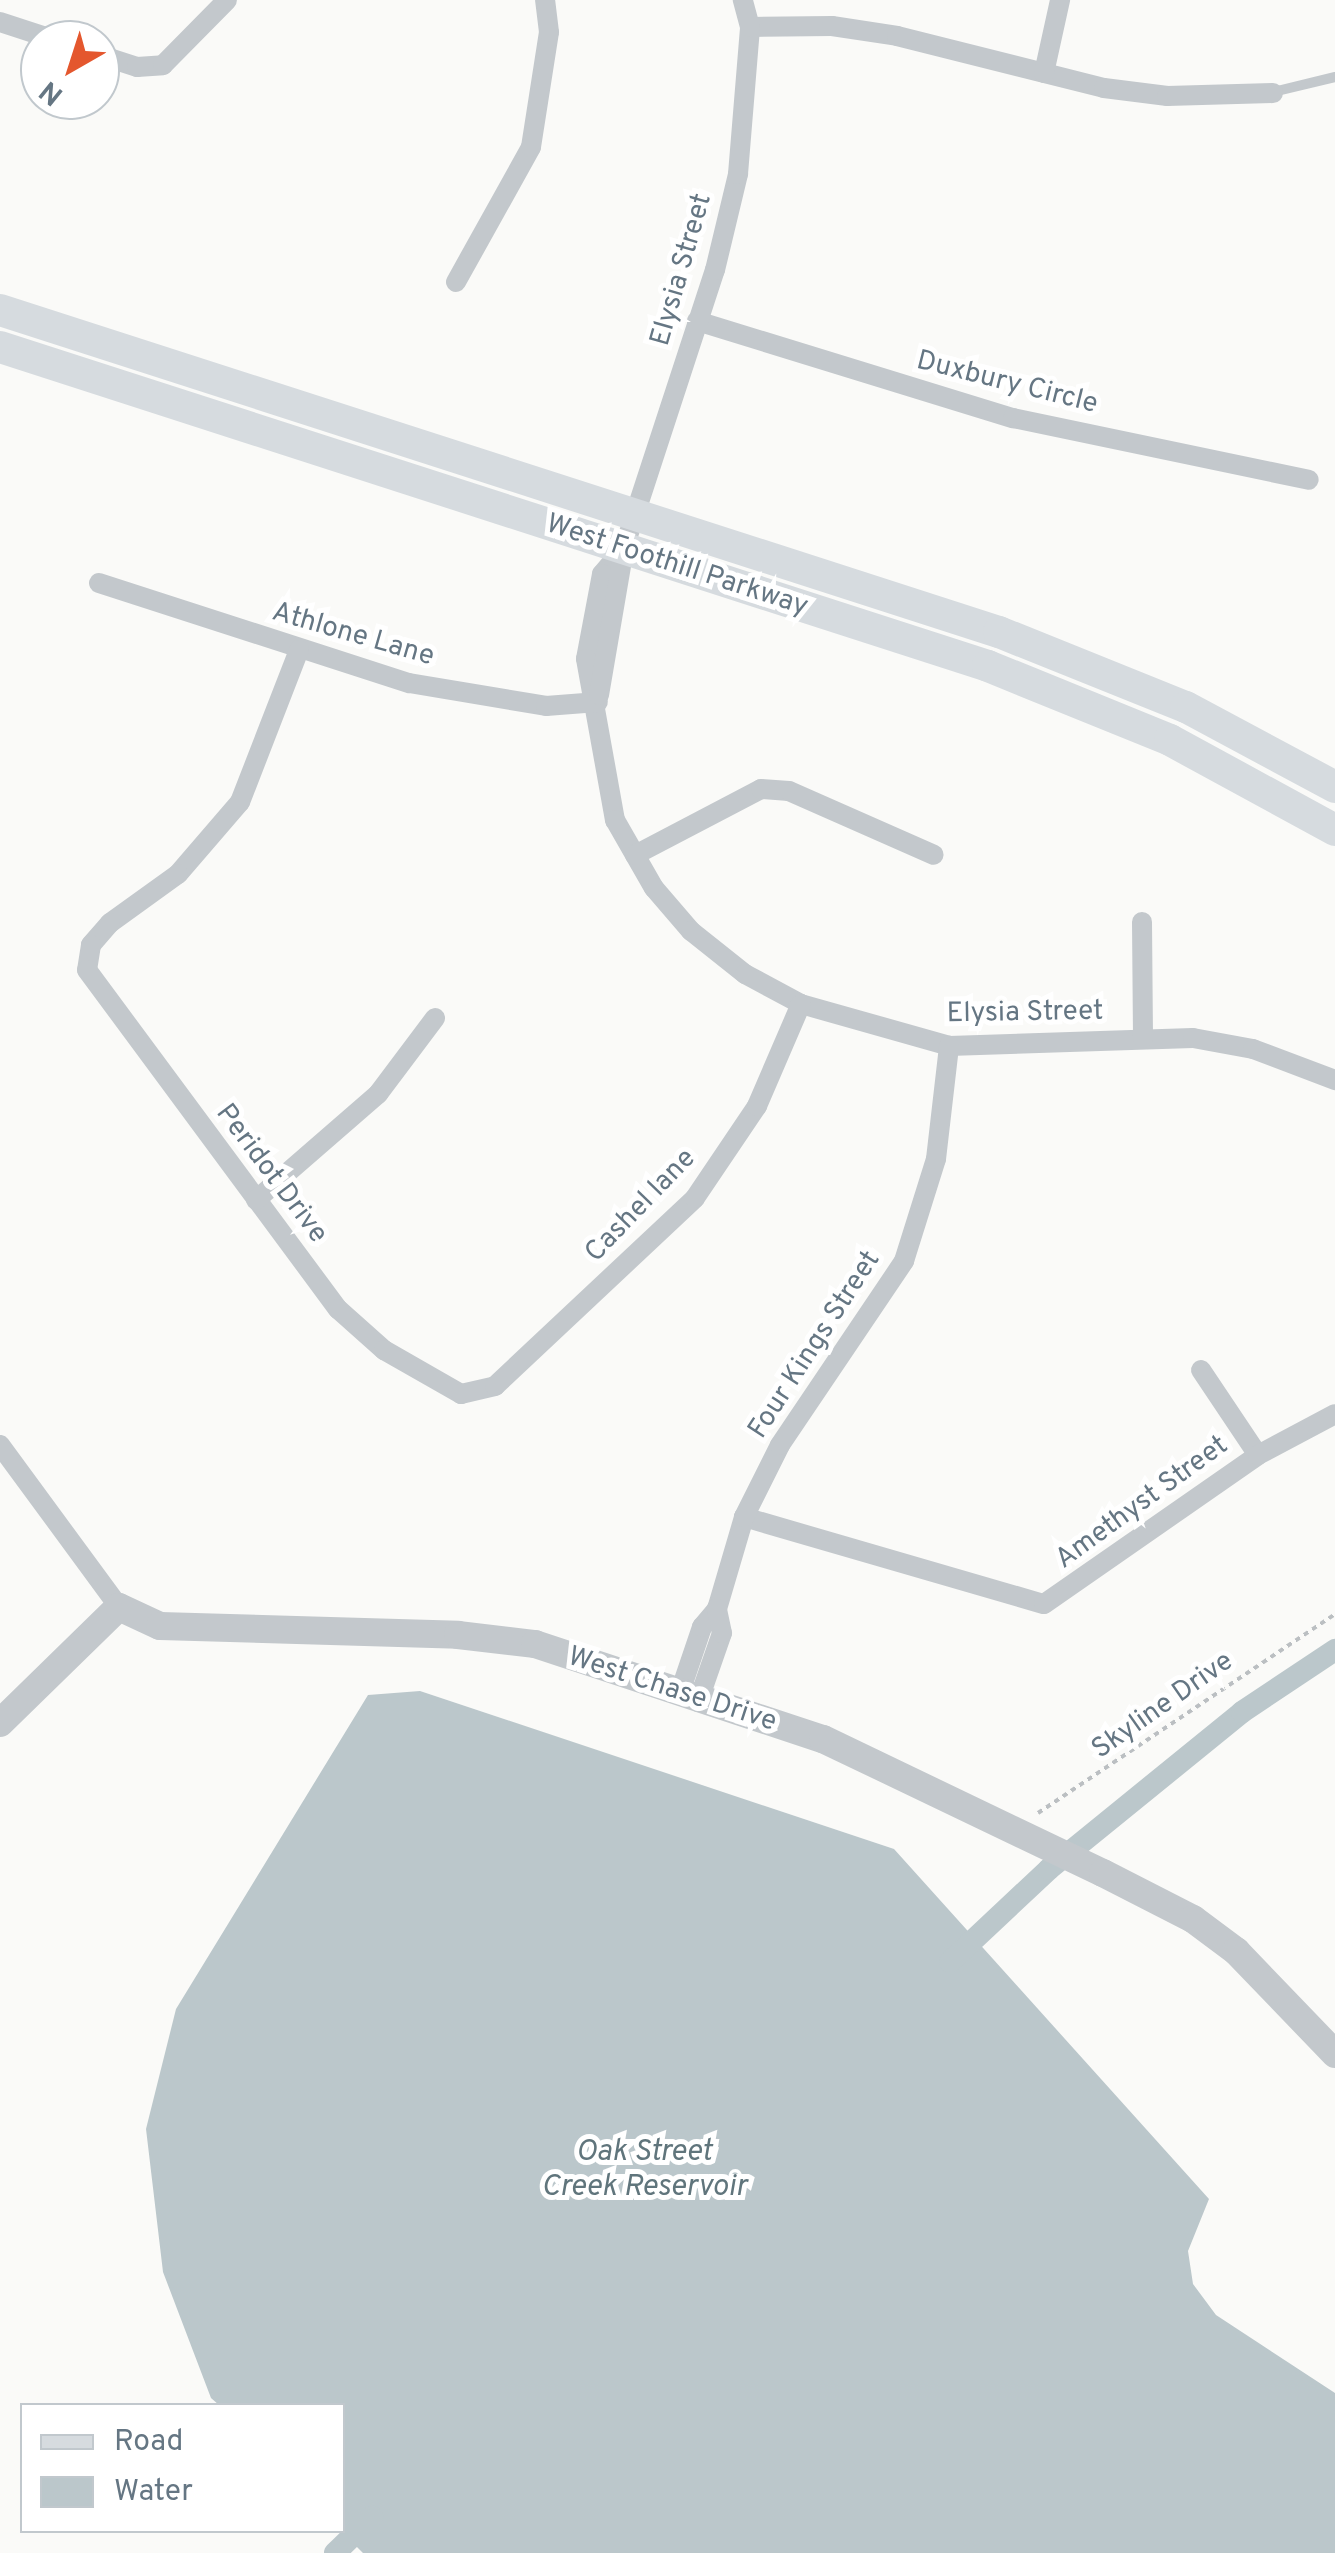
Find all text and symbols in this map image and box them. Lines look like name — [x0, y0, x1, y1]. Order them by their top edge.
north arrow — [20, 20, 120, 120]
text: N — [33, 71, 72, 112]
street label: Elysia Street — [644, 190, 720, 350]
street label: Duxbury Circle — [913, 344, 1101, 422]
street label: West Foothill Parkway — [542, 508, 812, 624]
street label: Athlone Lane — [268, 596, 438, 674]
street label: Elysia Street — [946, 995, 1104, 1031]
street label: Peridot Drive — [208, 1098, 334, 1250]
street label: Cashel lane — [579, 1142, 703, 1270]
street label: Four Kings Street — [742, 1245, 888, 1445]
street label: Amethyst Street — [1049, 1429, 1235, 1577]
street label: West Chase Drive — [563, 1640, 781, 1740]
street label: Skyline Drive — [1086, 1645, 1240, 1767]
water label: Oak Street Creek Reservoir — [541, 2135, 747, 2206]
legend — [20, 2403, 345, 2533]
text: Road — [114, 2424, 183, 2461]
text: Water — [114, 2474, 193, 2511]

